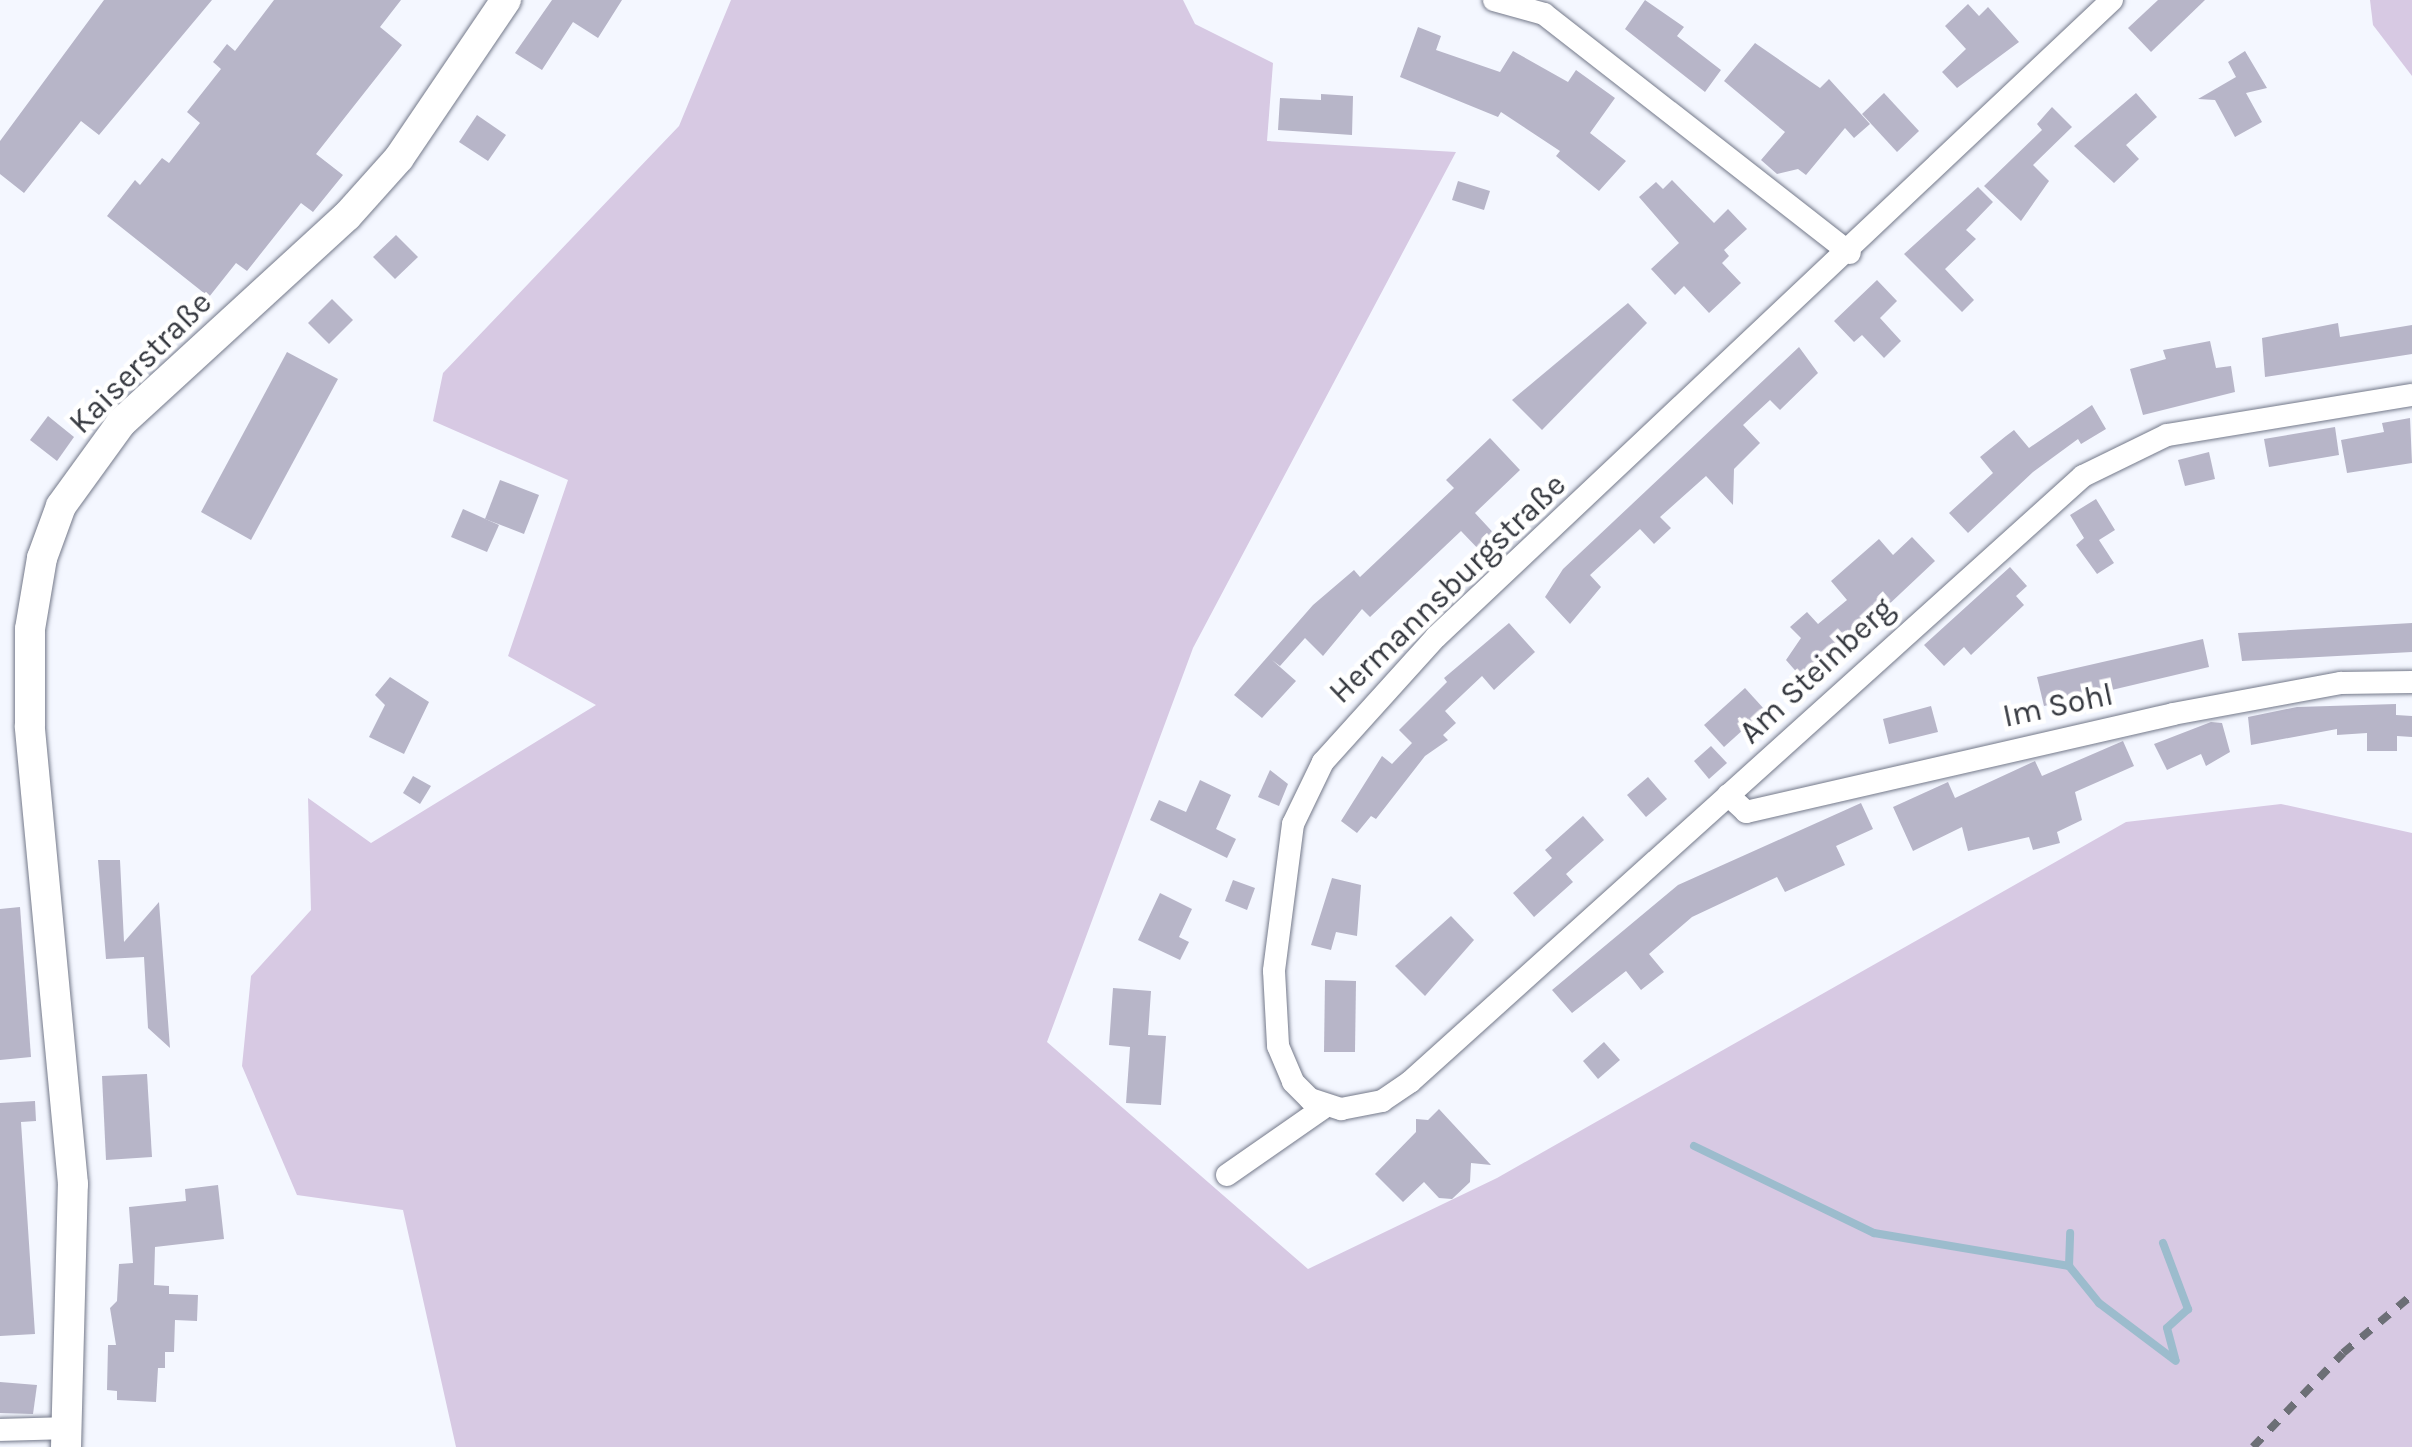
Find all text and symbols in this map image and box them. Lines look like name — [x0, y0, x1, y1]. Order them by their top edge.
street label: Kaiserstraße — [62, 284, 220, 442]
street label: Hermannsburgstraße — [1322, 466, 1574, 712]
street label: Am Steinberg — [1732, 590, 1902, 752]
street label: Im Sohl — [1999, 676, 2117, 736]

